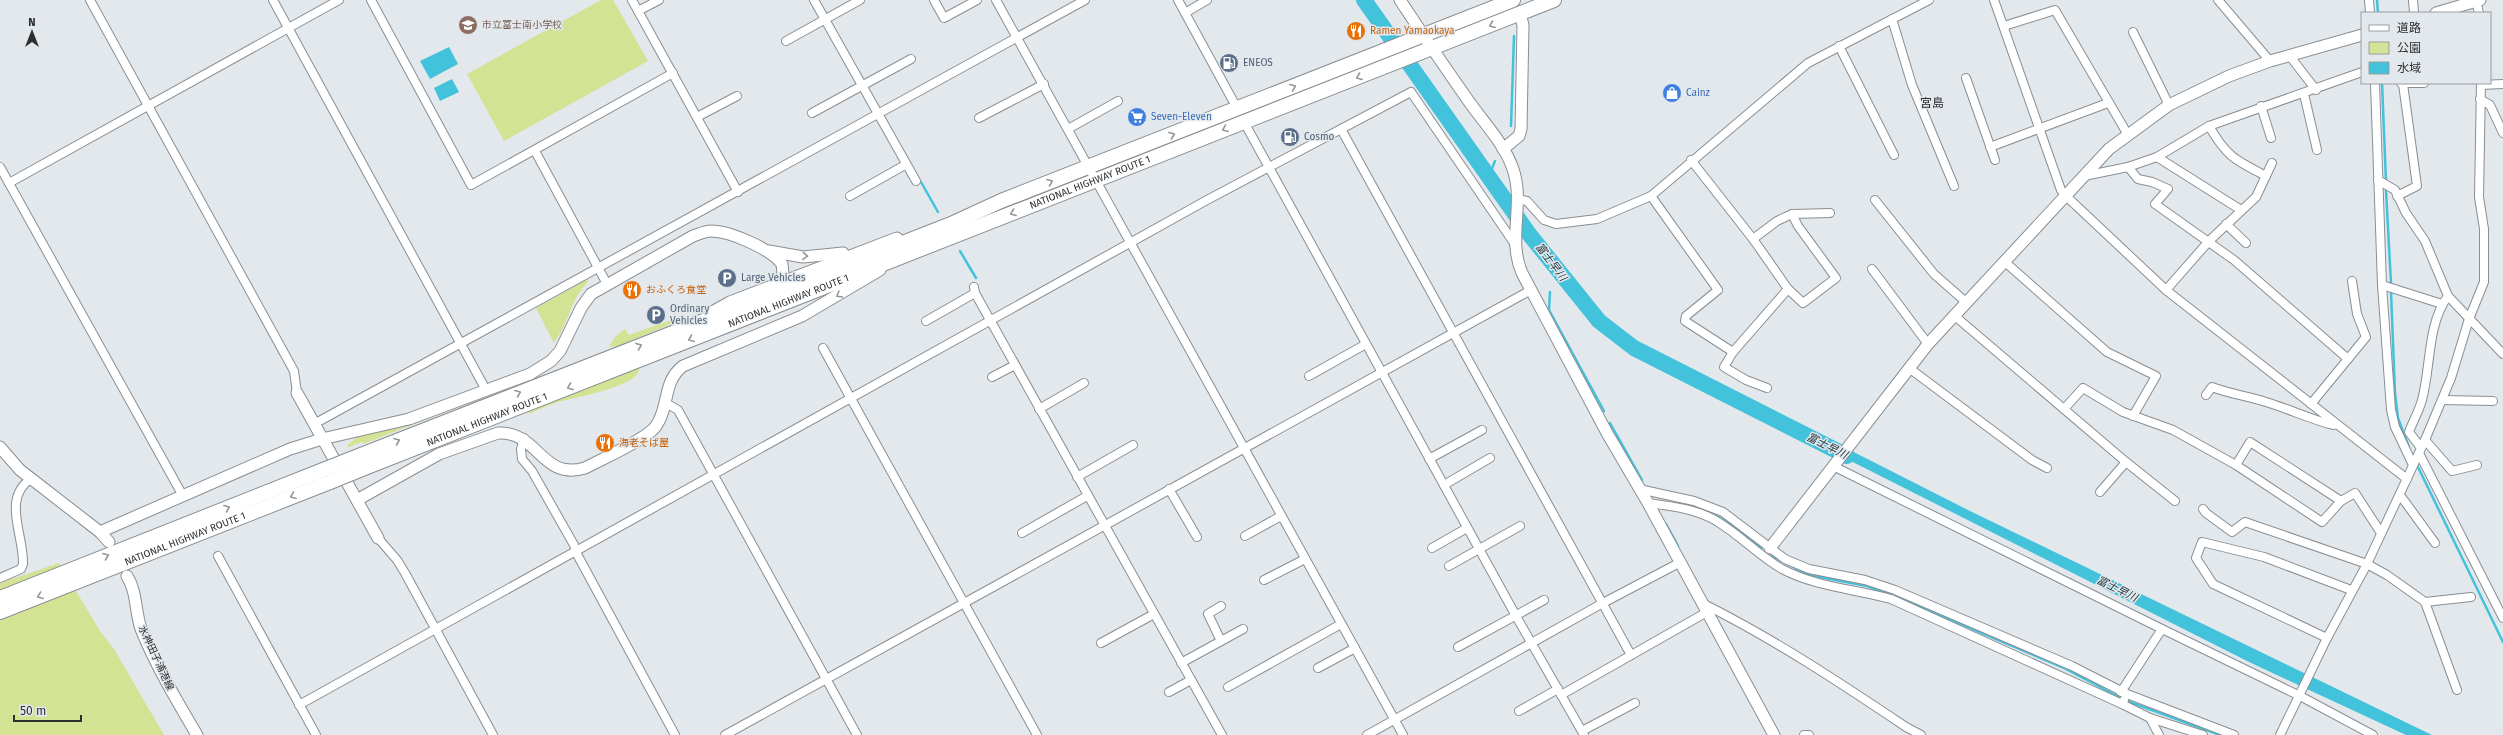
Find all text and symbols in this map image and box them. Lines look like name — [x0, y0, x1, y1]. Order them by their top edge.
north arrow — [12, 12, 52, 52]
legend — [2361, 12, 2491, 84]
school or university icon: 市立富士南小学校 — [457, 14, 479, 36]
text: N — [28, 16, 36, 29]
place label: 市立富士南小学校 — [482, 19, 562, 31]
restaurant icon: Ramen Yamaokaya — [1345, 20, 1367, 42]
one-way arrow — [1488, 20, 1495, 28]
text: 道路 — [2397, 21, 2421, 35]
place label: Ramen Yamaokaya — [1370, 25, 1454, 37]
text: 公園 — [2397, 41, 2421, 55]
fuel station icon: ENEOS — [1218, 52, 1240, 74]
place label: ENEOS — [1243, 57, 1273, 69]
text: 水域 — [2397, 61, 2421, 75]
one-way arrow — [1356, 72, 1363, 80]
shop icon: Cainz — [1661, 82, 1683, 104]
one-way arrow — [1288, 84, 1296, 92]
place label: Cainz — [1686, 87, 1711, 99]
district label: 宮島 — [1920, 96, 1944, 110]
supermarket icon: Seven-Eleven — [1126, 106, 1148, 128]
place label: Seven-Eleven — [1151, 111, 1212, 123]
one-way arrow — [1222, 125, 1229, 133]
fuel station icon: Cosmo — [1279, 126, 1301, 148]
one-way arrow — [1168, 131, 1175, 139]
place label: Cosmo — [1304, 131, 1334, 143]
street label: NATIONAL HIGHWAY ROUTE 1 — [1028, 153, 1152, 212]
one-way arrow — [1047, 178, 1054, 186]
one-way arrow — [1010, 209, 1017, 217]
water label: 富士早川 — [1533, 241, 1570, 284]
one-way arrow — [802, 252, 808, 261]
parking icon: Large Vehicles — [716, 267, 738, 289]
street label: NATIONAL HIGHWAY ROUTE 1 — [726, 272, 851, 330]
place label: Large Vehicles — [741, 272, 806, 284]
restaurant icon: おふくろ食堂 — [621, 279, 643, 301]
place label: おふくろ食堂 — [646, 284, 706, 296]
one-way arrow — [836, 290, 843, 297]
place label: Ordinary Vehicles — [670, 303, 709, 327]
parking icon: Ordinary Vehicles — [645, 304, 667, 326]
one-way arrow — [687, 335, 694, 343]
one-way arrow — [636, 342, 643, 350]
one-way arrow — [566, 383, 573, 391]
one-way arrow — [515, 390, 522, 398]
street label: NATIONAL HIGHWAY ROUTE 1 — [425, 391, 549, 449]
water label: 富士早川 — [1804, 430, 1850, 462]
restaurant icon: 海老そば屋 — [594, 432, 616, 454]
place label: 海老そば屋 — [619, 437, 669, 449]
one-way arrow — [393, 438, 401, 446]
one-way arrow — [290, 492, 297, 500]
one-way arrow — [223, 505, 230, 513]
street label: NATIONAL HIGHWAY ROUTE 1 — [123, 510, 247, 568]
one-way arrow — [102, 553, 110, 561]
water label: 富士早川 — [2094, 574, 2141, 605]
one-way arrow — [37, 591, 44, 599]
street label: 水神田子浦港線 — [136, 624, 176, 692]
scale bar — [14, 697, 81, 723]
text: 50 m — [20, 704, 46, 718]

